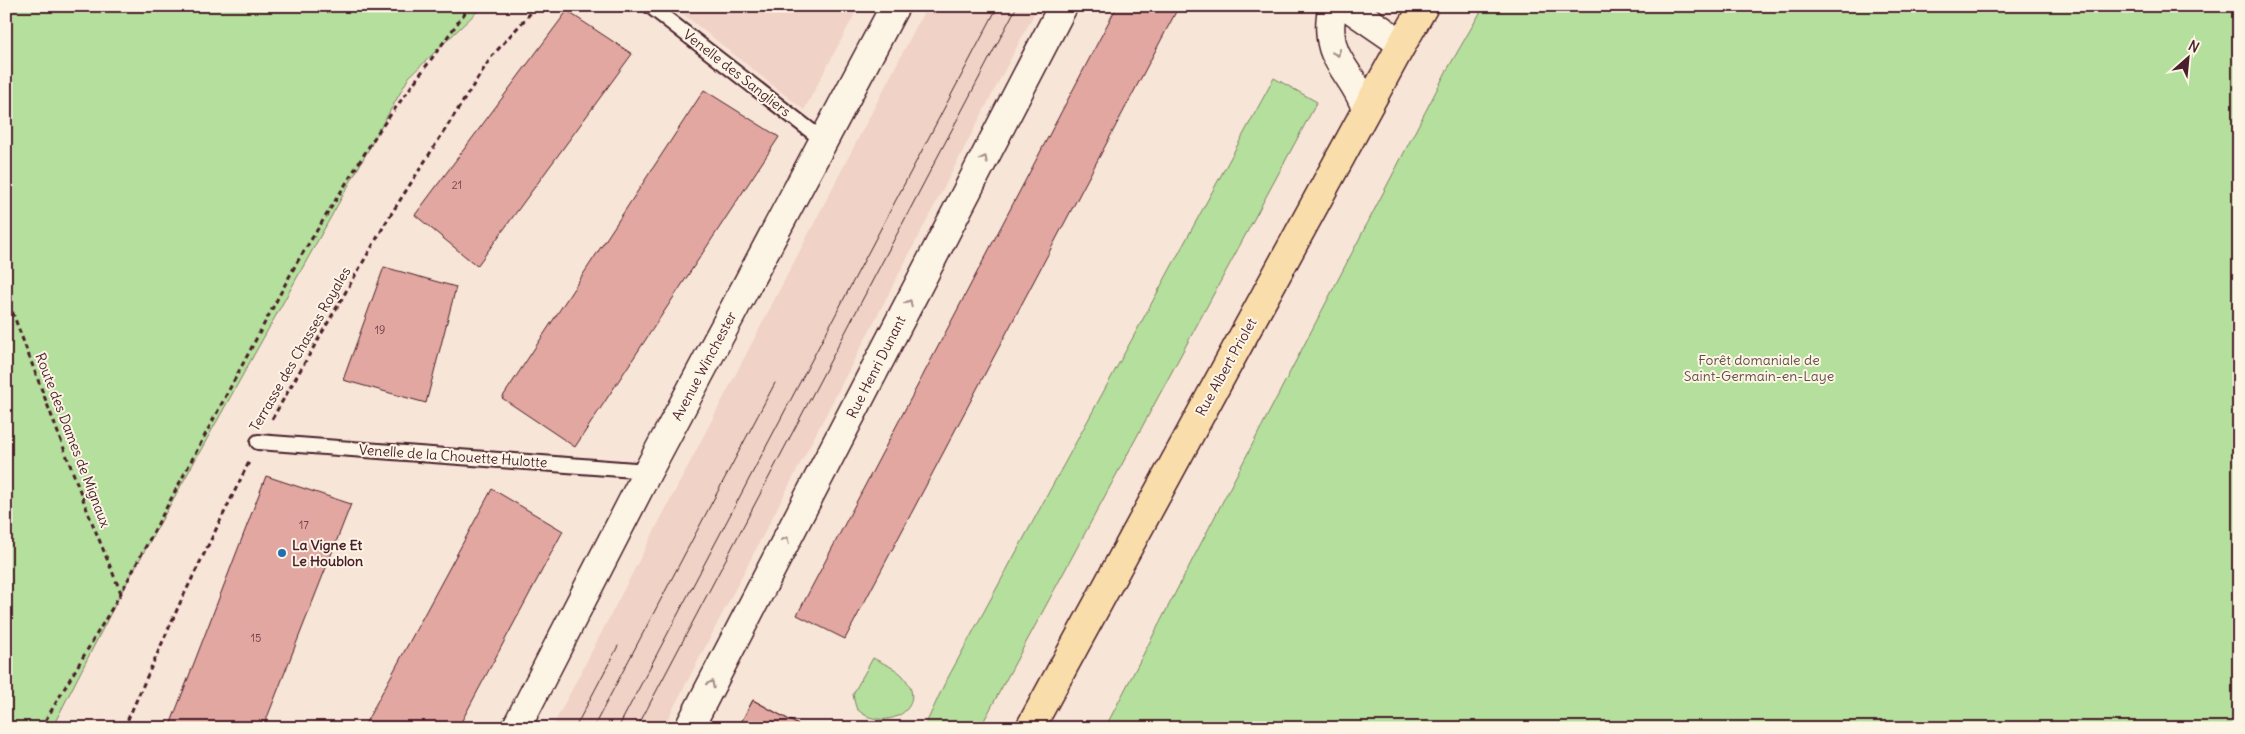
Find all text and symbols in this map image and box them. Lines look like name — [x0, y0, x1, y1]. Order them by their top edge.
street label: Venelle des Sangliers — [680, 25, 794, 121]
north arrow — [2162, 32, 2212, 82]
text: N — [2186, 36, 2202, 57]
one-way arrow — [1331, 48, 1341, 57]
one-way arrow — [978, 155, 988, 164]
house number: 21 — [452, 178, 462, 192]
street label: Terrasse des Chasses Royales — [245, 263, 355, 435]
one-way arrow — [903, 299, 913, 308]
street label: Avenue Winchester — [668, 308, 741, 424]
street label: Rue Henri Dunant — [842, 313, 910, 421]
street label: Rue Albert Priolet — [1192, 315, 1261, 419]
house number: 19 — [375, 323, 385, 337]
street label: Route des Dames de Mignaux — [31, 350, 115, 530]
park label: Forêt domaniale de Saint-Germain-en-Laye — [1684, 351, 1834, 385]
street label: Venelle de la Chouette Hulotte — [358, 440, 548, 472]
house number: 17 — [299, 518, 309, 532]
place label: La Vigne Et Le Houblon — [292, 536, 363, 570]
one-way arrow — [780, 536, 790, 545]
marker: La Vigne Et Le Houblon — [276, 547, 288, 559]
house number: 15 — [251, 631, 261, 645]
one-way arrow — [705, 681, 715, 690]

